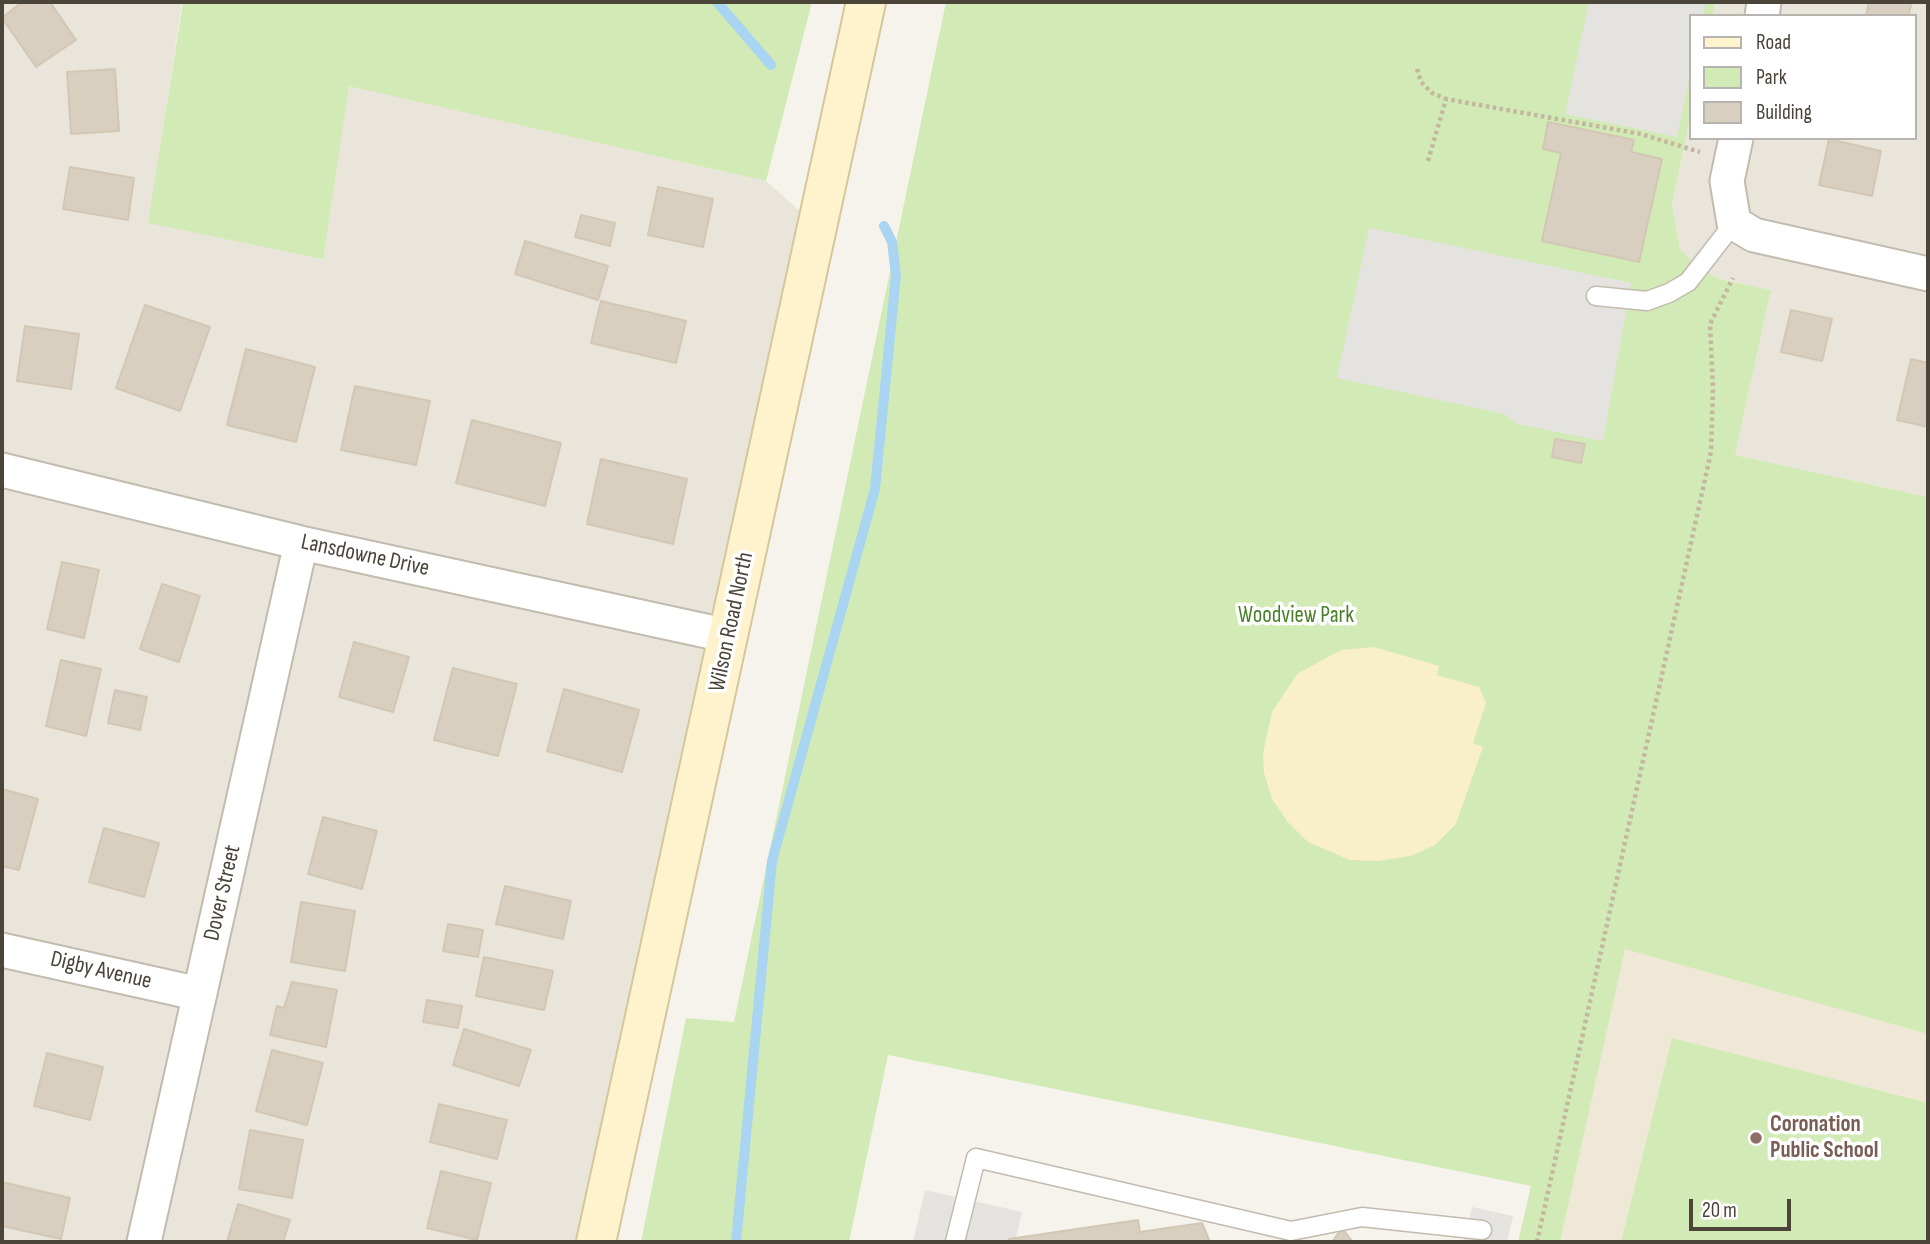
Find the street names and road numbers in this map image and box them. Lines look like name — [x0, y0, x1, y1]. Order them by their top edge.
street label: Lansdowne Drive — [298, 529, 432, 583]
street label: Wilson Road North — [704, 550, 760, 694]
street label: Dover Street — [199, 842, 247, 944]
street label: Digby Avenue — [48, 946, 154, 996]

